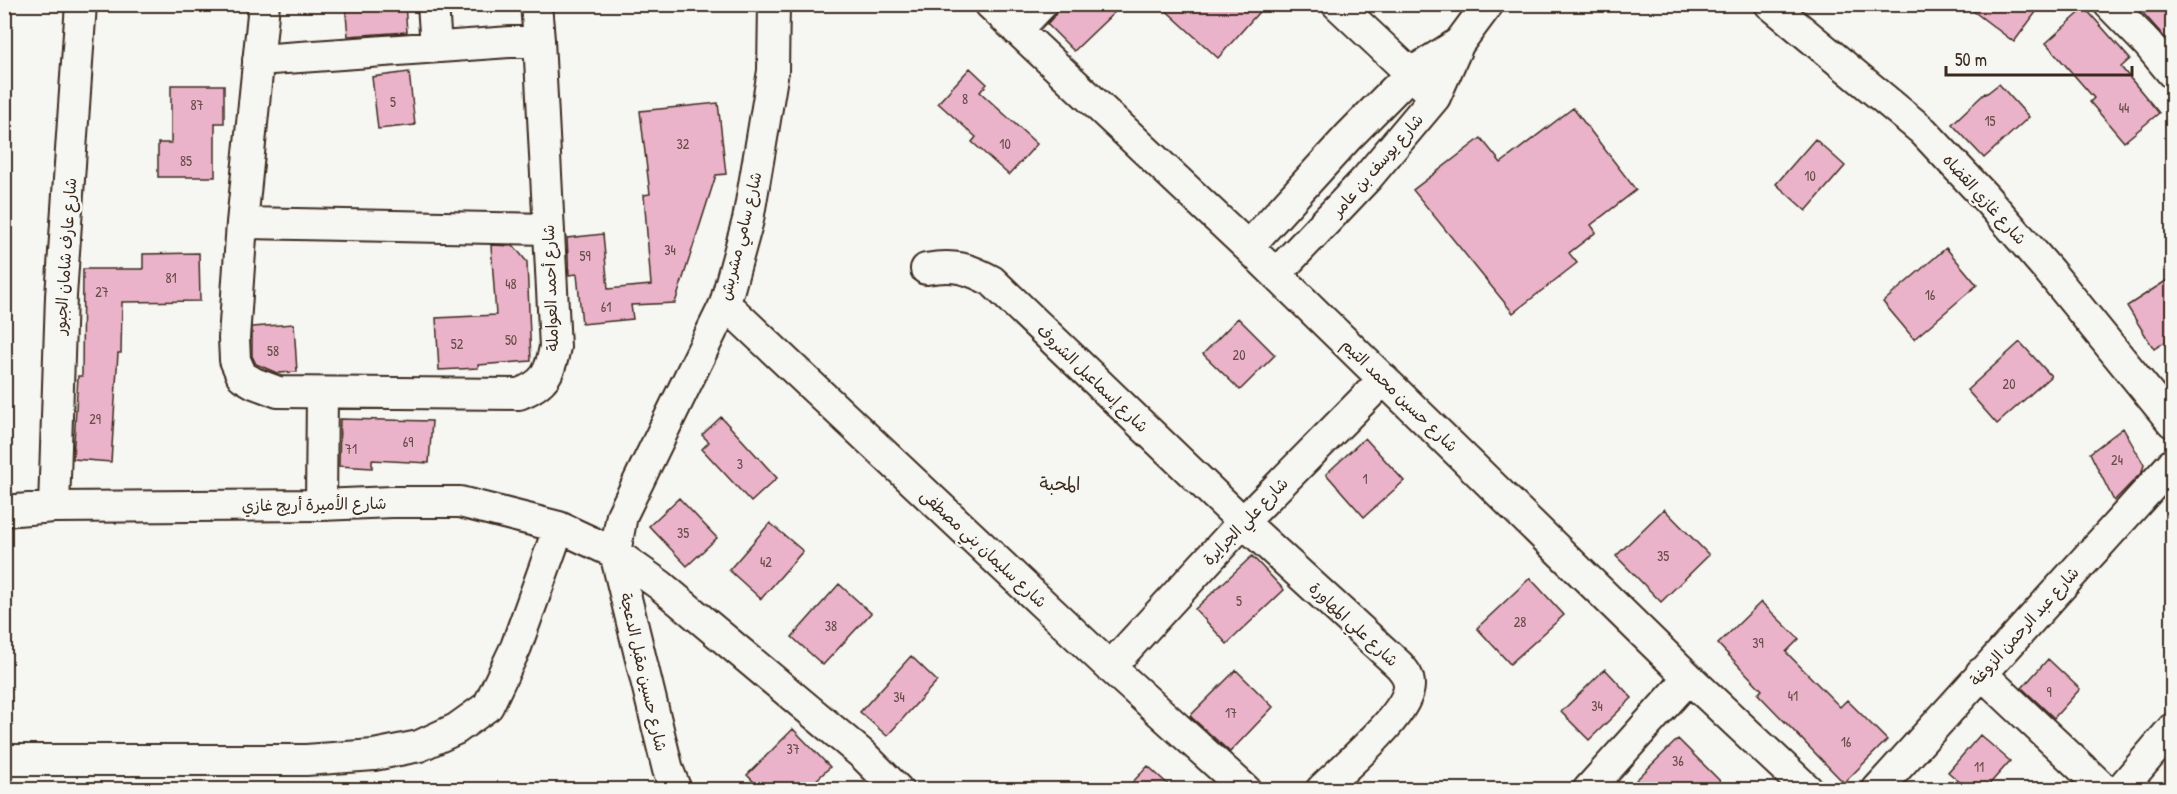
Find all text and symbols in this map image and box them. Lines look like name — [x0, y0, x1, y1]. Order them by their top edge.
scale bar — [1946, 39, 2132, 77]
text: 50 m — [1955, 47, 1987, 72]
house number: 8 — [962, 89, 968, 108]
house number: 5 — [390, 92, 396, 111]
house number: 87 — [191, 95, 204, 114]
house number: 44 — [2119, 98, 2129, 117]
street label: شارع يوسف بن عامر — [1325, 109, 1429, 223]
house number: 15 — [1984, 111, 1996, 130]
house number: 32 — [677, 134, 690, 153]
house number: 10 — [999, 134, 1011, 153]
street label: شارع غازي القضاه — [1938, 149, 2032, 250]
house number: 85 — [180, 151, 192, 170]
house number: 10 — [1804, 166, 1816, 185]
street label: شارع سامي مشربش — [713, 169, 770, 304]
street label: شارع عارف شامان الجبور — [48, 177, 82, 337]
street label: شارع أحمد العواملة — [537, 224, 564, 352]
house number: 34 — [664, 240, 676, 259]
house number: 59 — [579, 246, 591, 265]
house number: 81 — [165, 268, 177, 287]
house number: 48 — [505, 274, 517, 293]
house number: 27 — [95, 282, 109, 301]
house number: 16 — [1925, 285, 1936, 304]
house number: 61 — [601, 297, 611, 316]
street label: شارع إسماعيل الشروف — [1032, 319, 1153, 438]
house number: 50 — [505, 330, 517, 349]
house number: 52 — [451, 334, 464, 353]
street label: شارع حسين محمد التيم — [1336, 334, 1463, 458]
house number: 58 — [267, 341, 279, 360]
house number: 20 — [1233, 345, 1245, 364]
house number: 20 — [2003, 374, 2015, 393]
house number: 29 — [89, 409, 101, 428]
house number: 69 — [403, 432, 413, 451]
house number: 71 — [345, 439, 357, 458]
house number: 24 — [2111, 450, 2123, 469]
house number: 3 — [737, 454, 743, 473]
house number: 1 — [1362, 469, 1368, 488]
district label: المحبة — [1040, 471, 1080, 496]
street label: شارع علي الجرايرة — [1197, 472, 1295, 573]
street label: شارع سليمان بني مصطفى — [913, 484, 1052, 615]
street label: شارع الأميرة أريج غازي — [241, 492, 387, 517]
house number: 35 — [677, 523, 689, 542]
house number: 35 — [1657, 546, 1669, 565]
house number: 42 — [760, 552, 772, 571]
street label: شارع عبد الرحمن الزوغة — [1964, 562, 2084, 691]
street label: شارع علي المهاورة — [1302, 577, 1403, 674]
street label: شارع حسين مقبل الدعجة — [614, 591, 673, 754]
house number: 5 — [1236, 591, 1242, 610]
house number: 28 — [1514, 612, 1526, 631]
house number: 38 — [825, 616, 837, 635]
house number: 39 — [1752, 633, 1764, 652]
house number: 9 — [2046, 682, 2052, 701]
house number: 41 — [1788, 686, 1798, 705]
house number: 34 — [893, 687, 905, 706]
house number: 34 — [1591, 696, 1603, 715]
house number: 17 — [1225, 703, 1237, 722]
house number: 16 — [1841, 732, 1852, 751]
house number: 37 — [786, 739, 800, 758]
house number: 36 — [1672, 751, 1684, 770]
house number: 11 — [1974, 757, 1984, 776]

